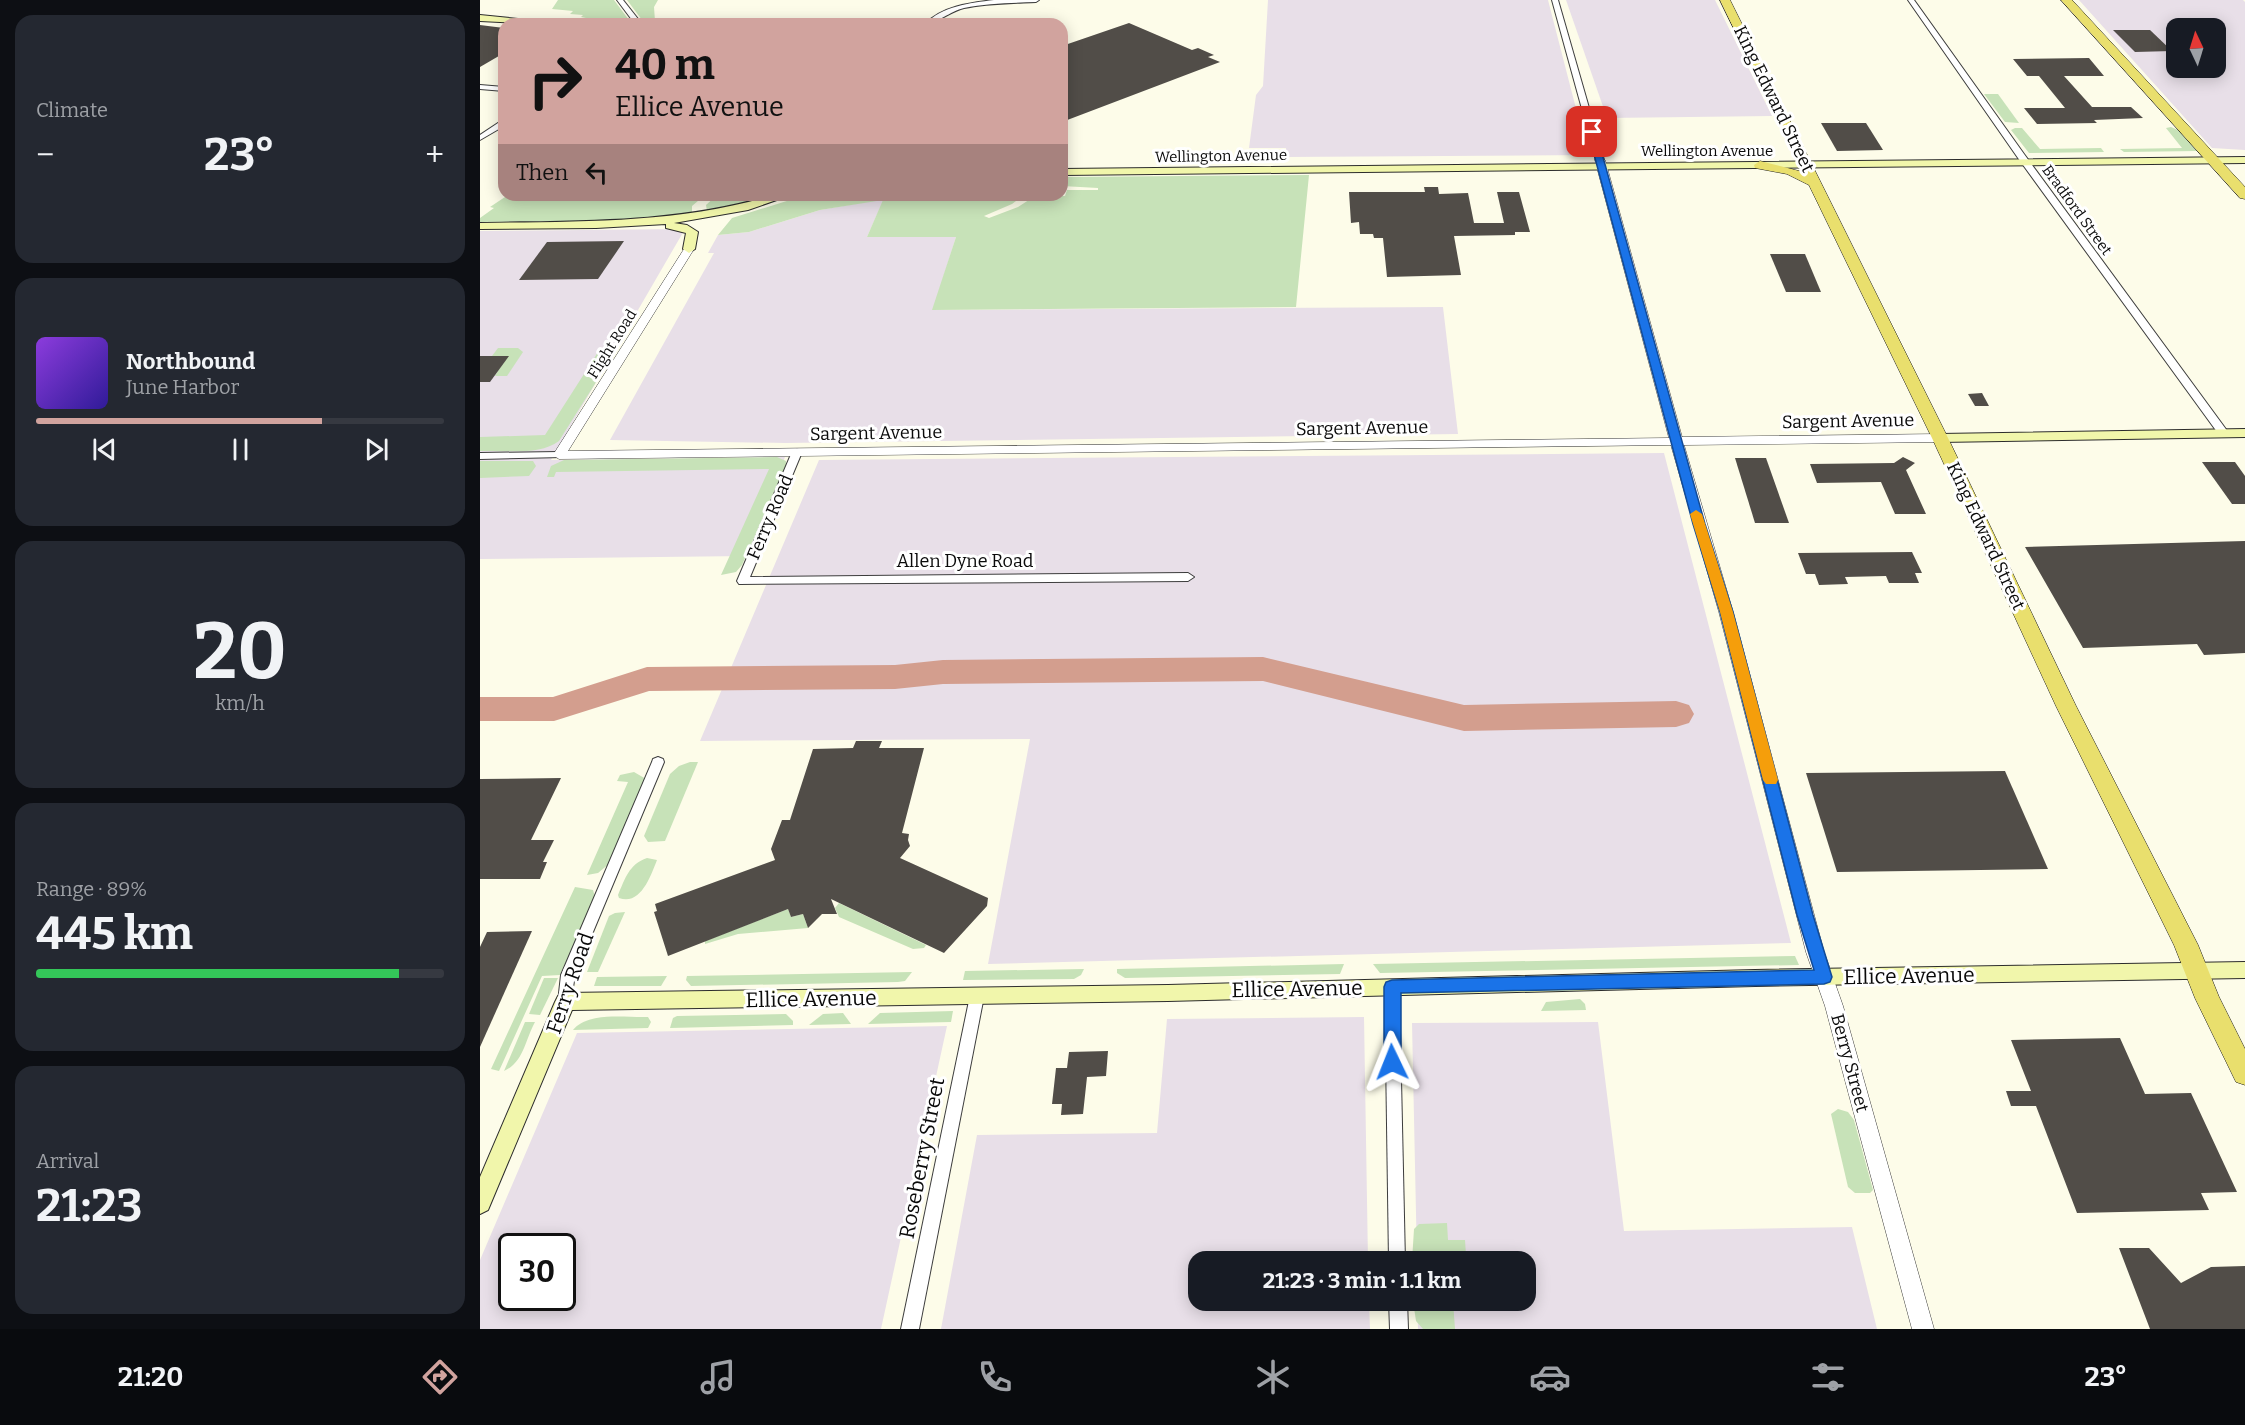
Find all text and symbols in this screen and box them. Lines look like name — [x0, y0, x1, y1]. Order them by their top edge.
north arrow — [2166, 18, 2226, 78]
map controls — [2166, 18, 2226, 78]
street label: King Edward Street — [1729, 22, 1819, 176]
text: 40 m — [615, 40, 715, 90]
icon: right — [516, 42, 594, 120]
text: Ellice Avenue — [615, 91, 784, 123]
text: Climate — [36, 98, 108, 122]
pin — [1566, 106, 1617, 157]
icon: arrive — [1575, 115, 1608, 148]
text: 23° — [204, 128, 275, 182]
text: − — [36, 135, 54, 175]
text: + — [425, 135, 444, 175]
street label: Wellington Avenue — [1641, 142, 1773, 160]
street label: Wellington Avenue — [1155, 146, 1287, 166]
icon: left — [580, 156, 613, 189]
text: Then — [516, 159, 568, 186]
street label: Bradford Street — [2038, 161, 2116, 259]
street label: Flight Road — [584, 306, 640, 382]
text: Northbound — [126, 348, 255, 375]
text: June Harbor — [126, 375, 239, 399]
street label: Sargent Avenue — [1782, 409, 1914, 433]
street label: Sargent Avenue — [1296, 416, 1428, 440]
street label: Sargent Avenue — [810, 421, 942, 445]
icon: previous — [88, 433, 121, 466]
icon: pause — [224, 433, 257, 466]
icon: next — [360, 433, 393, 466]
street label: King Edward Street — [1942, 459, 2030, 614]
street label: Ferry Road — [742, 471, 798, 563]
street label: Allen Dyne Road — [897, 550, 1034, 572]
text: 20 — [193, 605, 287, 699]
text: km/h — [215, 691, 265, 715]
text: Range · 89% — [36, 877, 147, 901]
text: 445 km — [36, 907, 193, 961]
street label: Ferry Road — [541, 929, 599, 1037]
street label: Ellice Avenue — [1843, 962, 1975, 990]
street label: Ellice Avenue — [1231, 975, 1363, 1003]
street label: Ellice Avenue — [745, 985, 877, 1013]
street label: Berry Street — [1826, 1011, 1874, 1115]
position arrow — [1360, 1030, 1424, 1094]
street label: Roseberry Street — [894, 1075, 950, 1241]
text: Arrival — [36, 1149, 99, 1173]
text: 21:23 — [36, 1179, 143, 1233]
speed limit sign: 30 — [498, 1233, 576, 1311]
text: 21:23 · 3 min · 1.1 km — [1263, 1267, 1461, 1294]
icon: directions — [419, 1356, 461, 1398]
icon: music — [697, 1356, 739, 1398]
icon: phone — [974, 1356, 1016, 1398]
icon: climate — [1252, 1356, 1294, 1398]
icon: car — [1529, 1356, 1571, 1398]
icon: filters — [1807, 1356, 1849, 1398]
text: 21:20 — [118, 1361, 183, 1393]
text: 23° — [2084, 1361, 2127, 1393]

